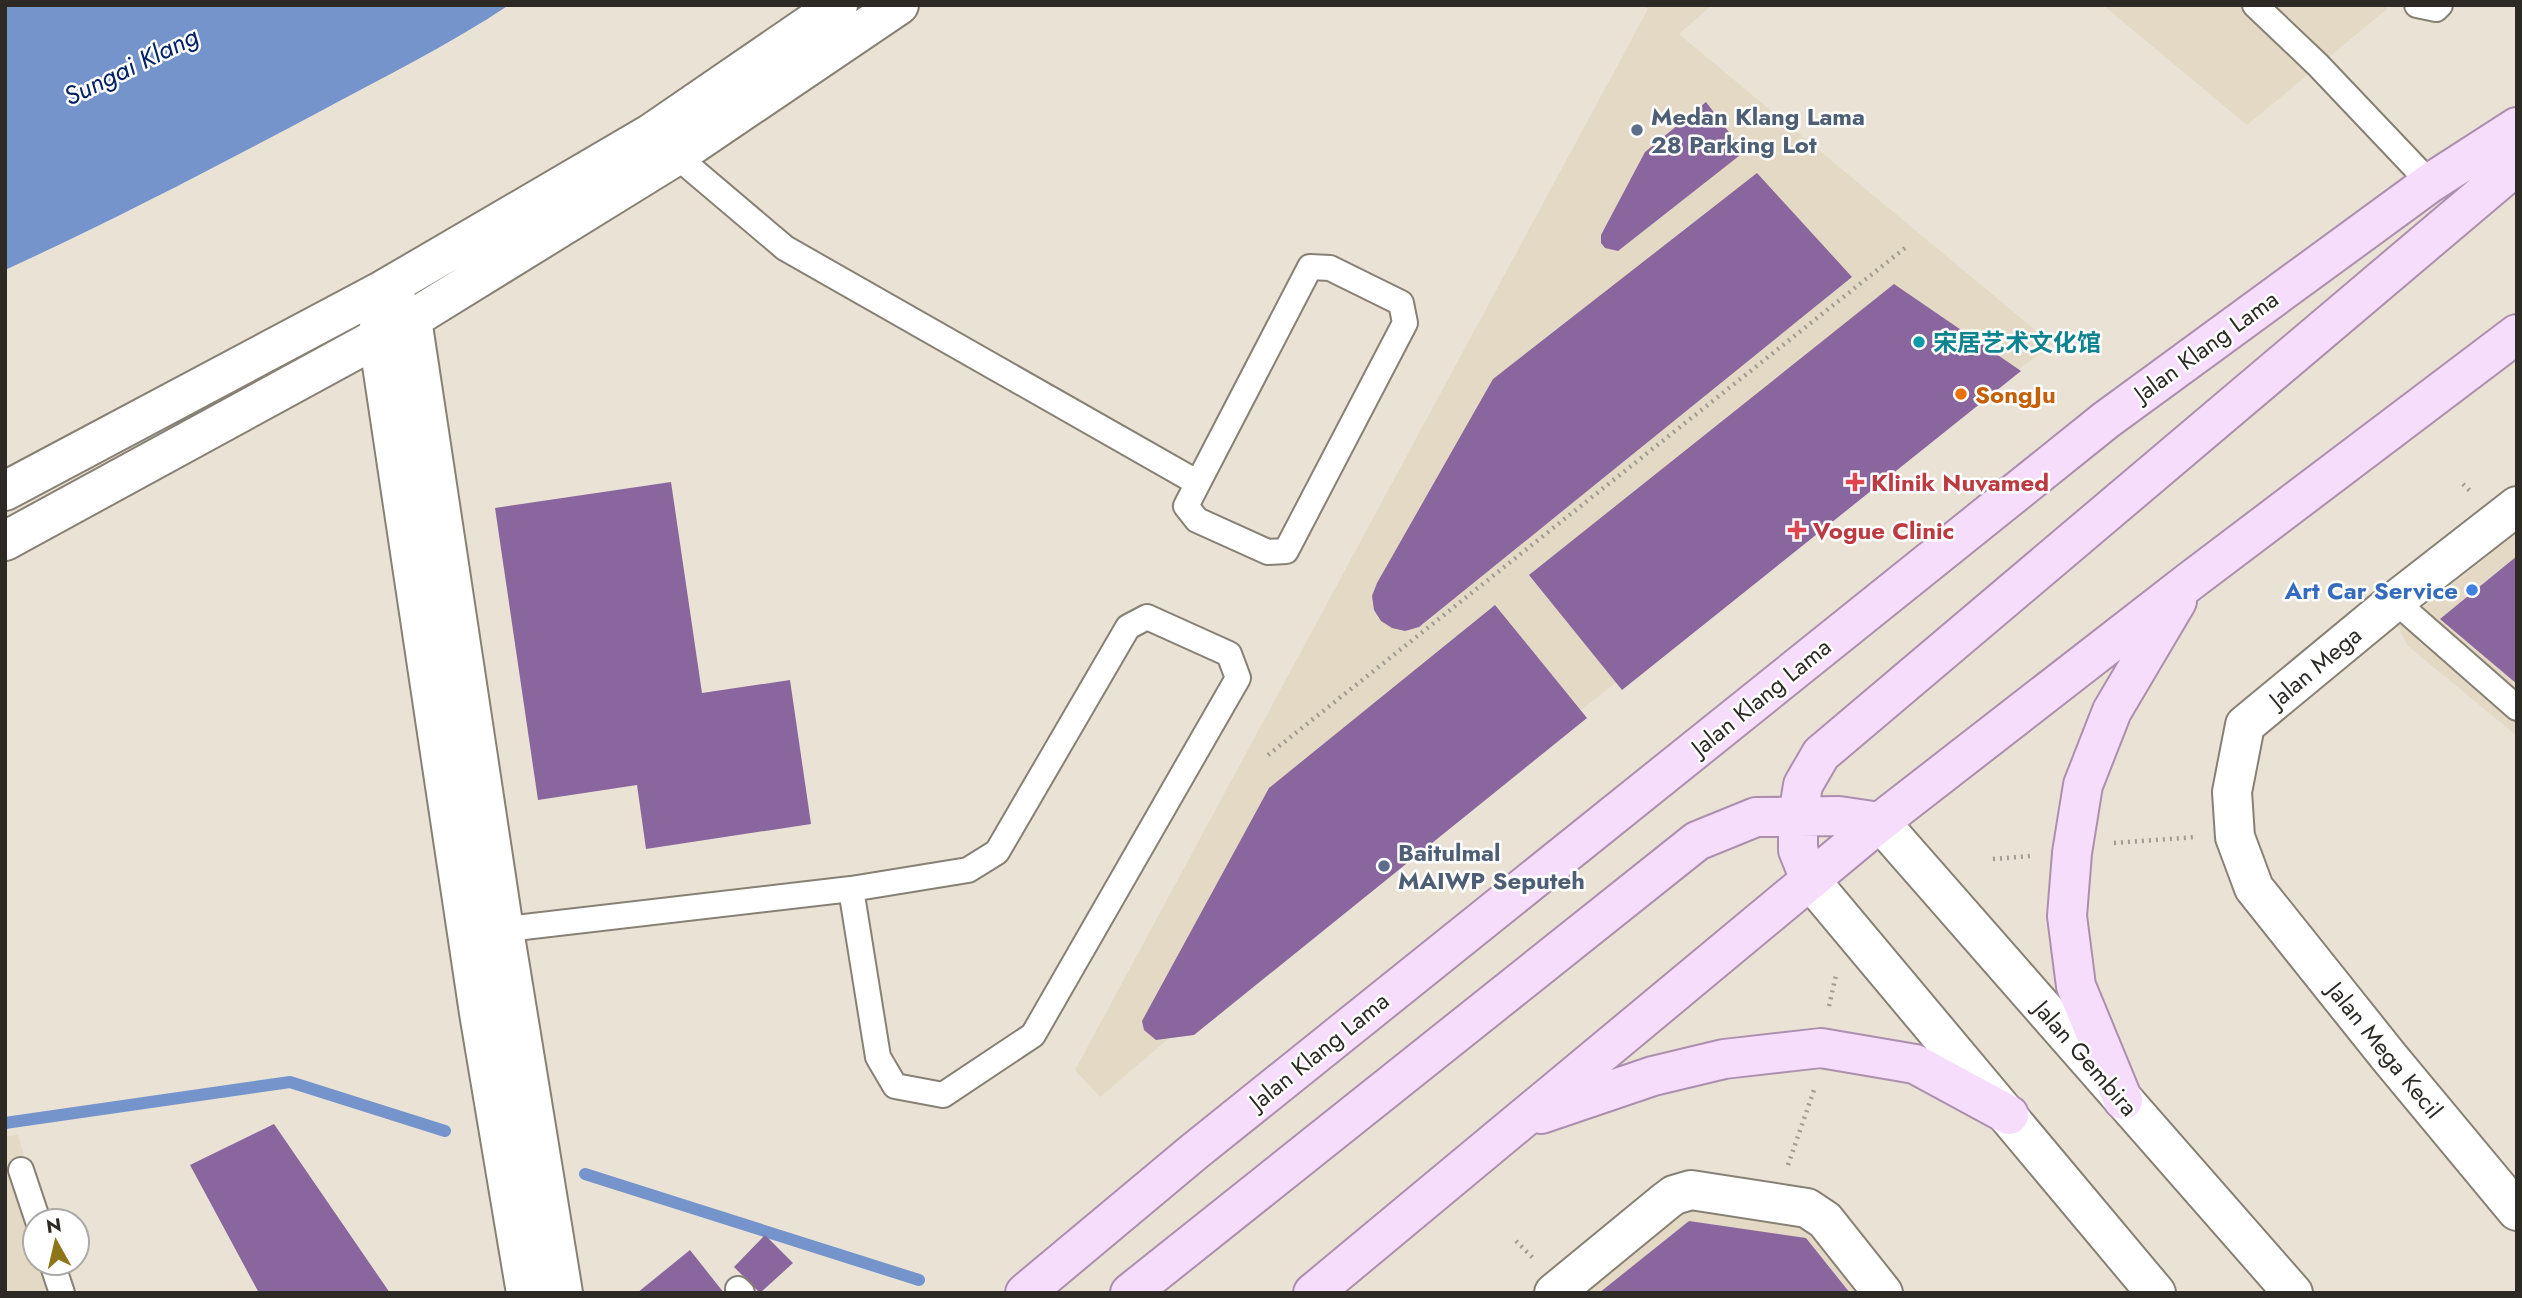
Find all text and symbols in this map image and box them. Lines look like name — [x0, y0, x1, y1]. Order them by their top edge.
water label: Sungai Klang — [57, 17, 205, 115]
place label: Medan Klang Lama 28 Parking Lot — [1651, 99, 1865, 162]
marker: Medan Klang Lama 28 Parking Lot — [1629, 122, 1645, 138]
street label: Jalan Klang Lama — [2124, 282, 2285, 412]
place label: 宋居艺术文化馆 — [1933, 325, 2101, 360]
marker: 宋居艺术文化馆 — [1911, 334, 1927, 350]
place label: SongJu — [1975, 377, 2056, 412]
marker: SongJu — [1953, 386, 1969, 402]
place label: Klinik Nuvamed — [1871, 465, 2049, 500]
marker: Klinik Nuvamed — [1845, 472, 1865, 492]
place label: Vogue Clinic — [1812, 513, 1954, 548]
marker: Vogue Clinic — [1787, 520, 1807, 540]
place label: Art Car Service — [2284, 573, 2458, 608]
marker: Art Car Service — [2464, 582, 2480, 598]
street label: Jalan Mega — [2259, 618, 2369, 718]
street label: Jalan Klang Lama — [1681, 630, 1838, 766]
place label: Baitulmal MAIWP Seputeh — [1398, 835, 1585, 898]
marker: Baitulmal MAIWP Seputeh — [1376, 858, 1392, 874]
street label: Jalan Mega Kecil — [2317, 972, 2451, 1126]
street label: Jalan Klang Lama — [1239, 984, 1396, 1120]
street label: Jalan Gembira — [2024, 990, 2146, 1124]
north arrow — [21, 1207, 91, 1277]
text: N — [44, 1211, 63, 1240]

